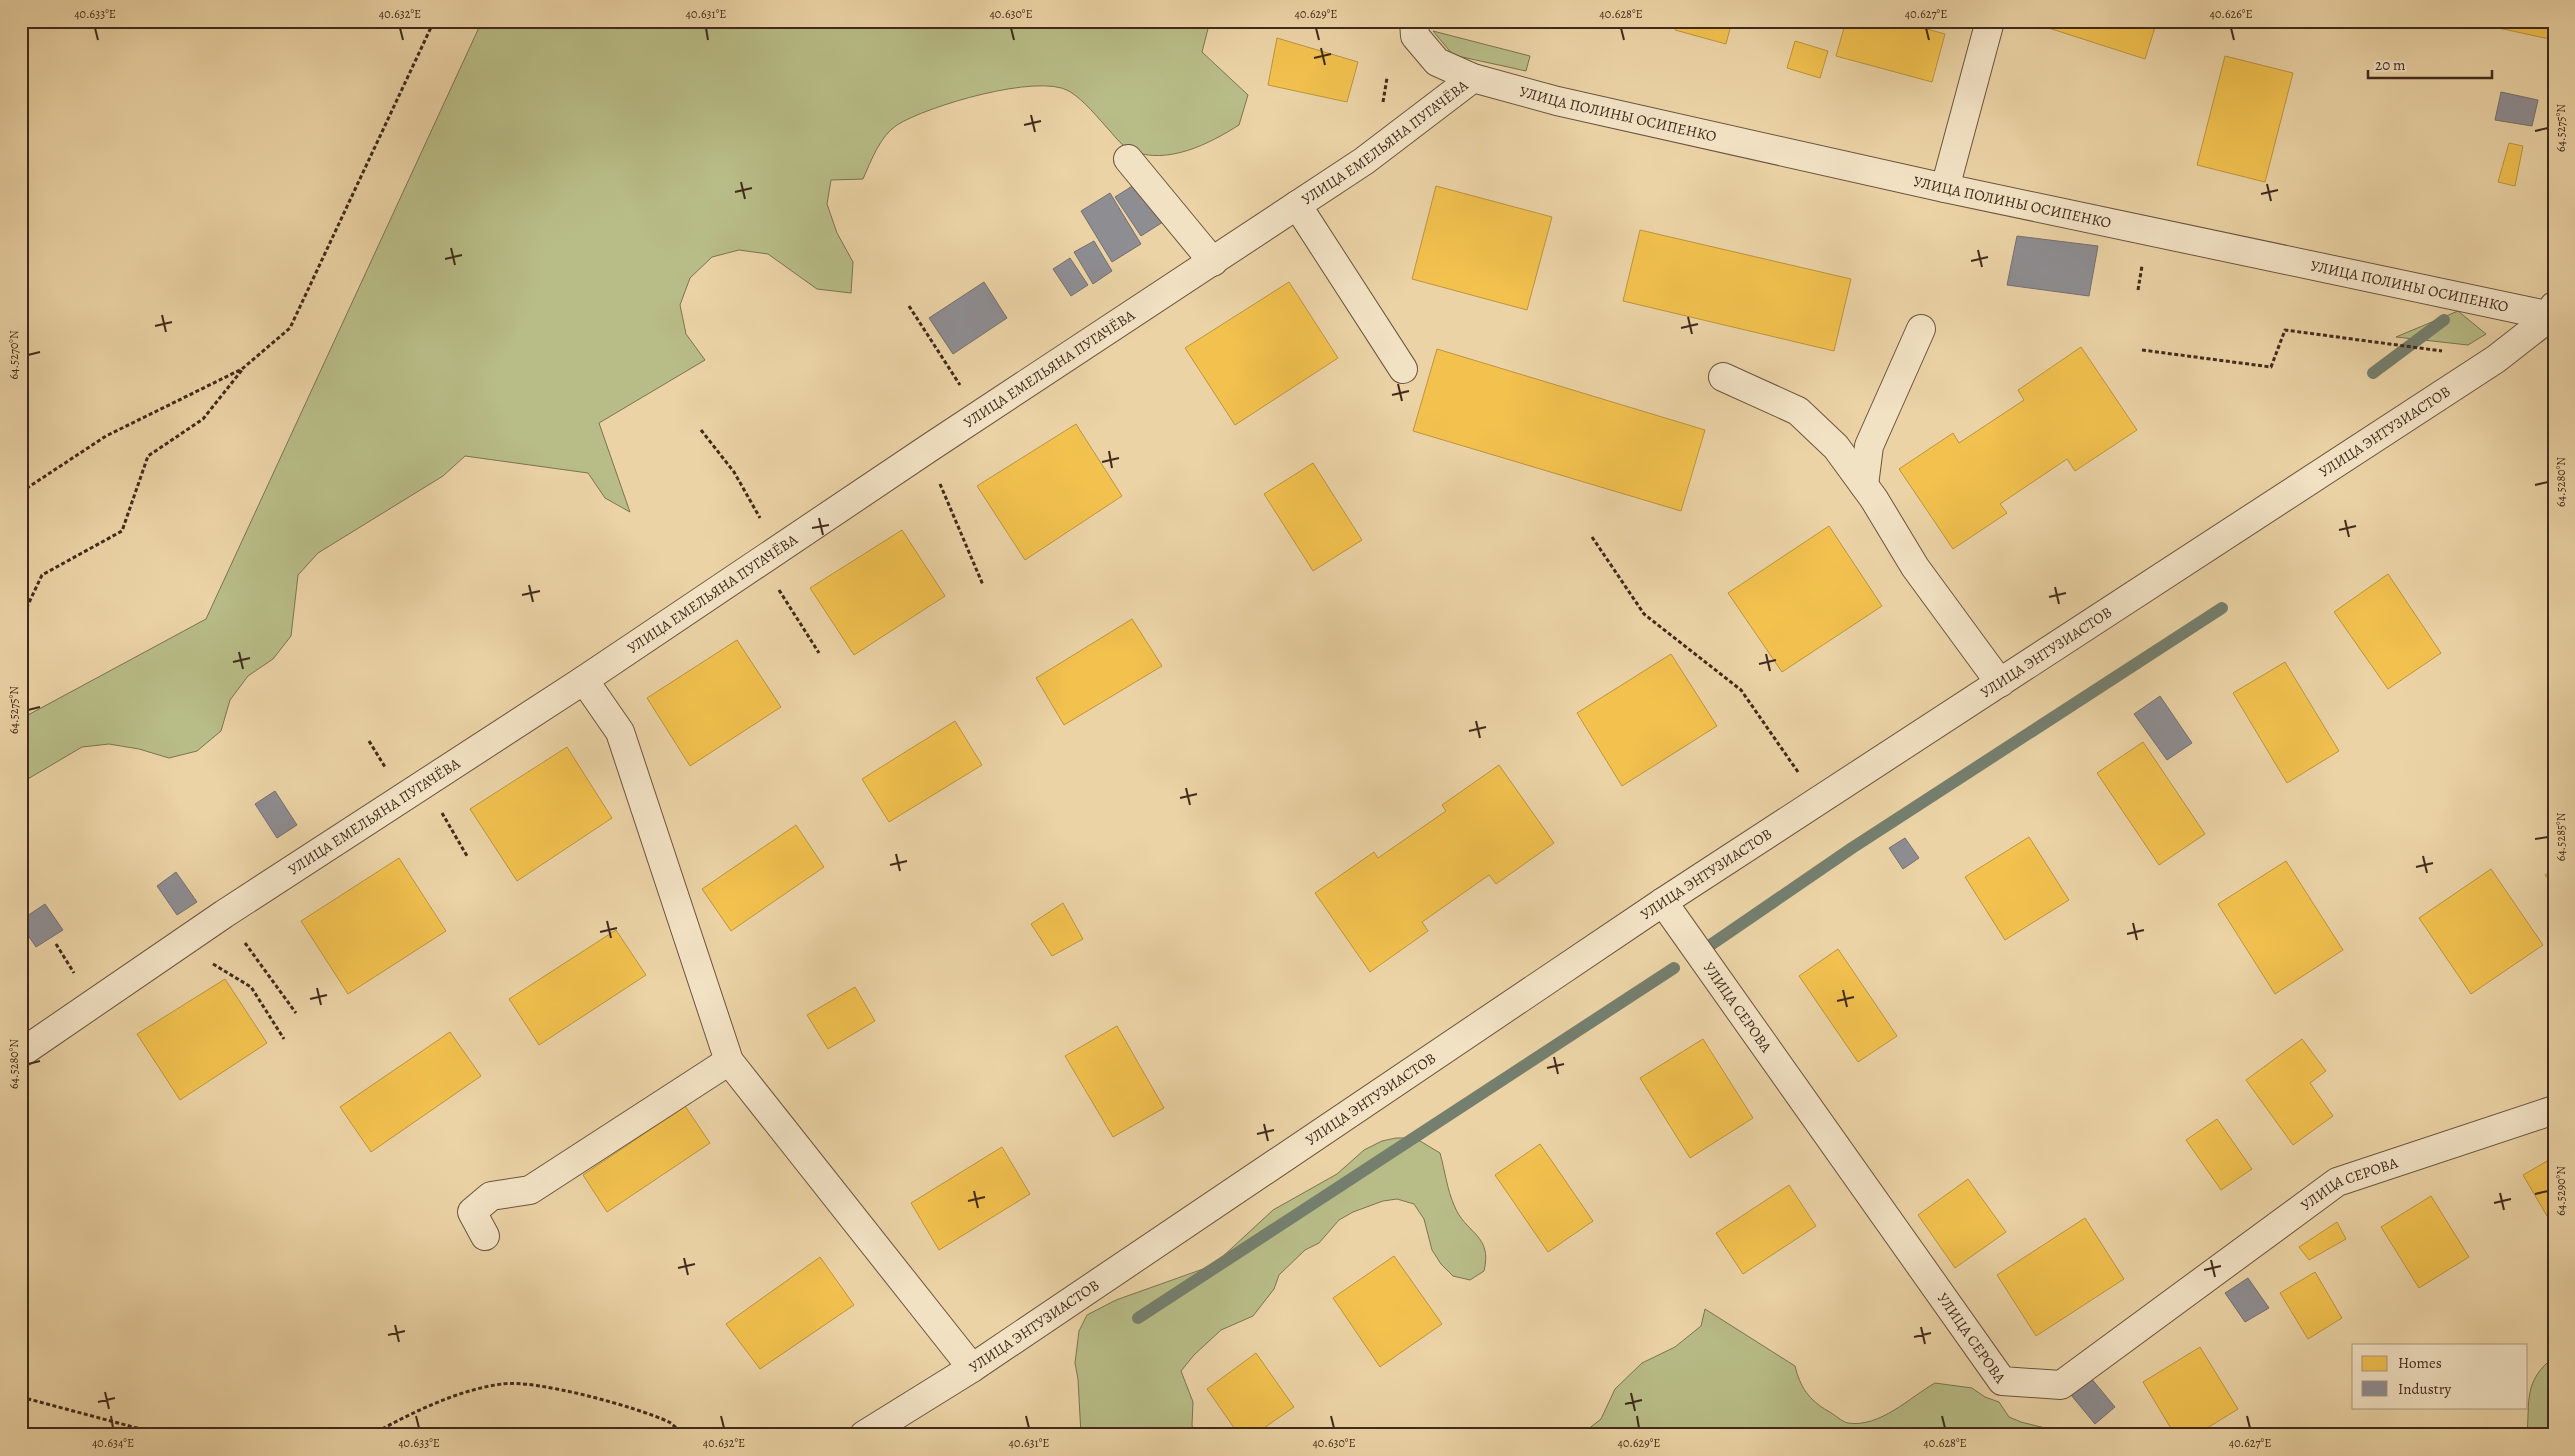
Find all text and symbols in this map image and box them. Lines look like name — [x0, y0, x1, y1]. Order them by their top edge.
text: 40.633°E — [74, 6, 116, 22]
text: 40.632°E — [379, 6, 421, 22]
text: 40.631°E — [686, 6, 726, 22]
text: 40.630°E — [989, 6, 1033, 22]
text: 40.629°E — [1295, 6, 1337, 22]
text: 40.628°E — [1599, 6, 1643, 22]
text: 40.627°E — [1905, 6, 1947, 22]
text: 40.626°E — [2210, 6, 2253, 22]
scale bar — [2368, 48, 2491, 80]
text: 20 m — [2375, 55, 2406, 75]
street label: УЛИЦА ЕМЕЛЬЯНА ПУГАЧЁВА — [1298, 75, 1472, 209]
street label: УЛИЦА ПОЛИНЫ ОСИПЕНКО — [1517, 81, 1719, 146]
text: 64.5275°N — [2553, 104, 2569, 152]
street label: УЛИЦА ПОЛИНЫ ОСИПЕНКО — [1911, 171, 2113, 233]
street label: УЛИЦА ПОЛИНЫ ОСИПЕНКО — [2309, 255, 2510, 317]
street label: УЛИЦА ЕМЕЛЬЯНА ПУГАЧЁВА — [960, 305, 1139, 432]
text: 64.5270°N — [6, 330, 22, 380]
street label: УЛИЦА ЭНТУЗИАСТОВ — [2315, 381, 2454, 482]
text: 64.5280°N — [2553, 457, 2569, 507]
street label: УЛИЦА ЕМЕЛЬЯНА ПУГАЧЁВА — [623, 529, 802, 658]
street label: УЛИЦА ЭНТУЗИАСТОВ — [1977, 602, 2116, 702]
text: 64.5275°N — [6, 686, 22, 734]
street label: УЛИЦА ЕМЕЛЬЯНА ПУГАЧЁВА — [284, 753, 464, 880]
text: 64.5285°N — [2553, 812, 2569, 861]
street label: УЛИЦА ЭНТУЗИАСТОВ — [1637, 824, 1776, 924]
street label: УЛИЦА СЕРОВА — [1699, 958, 1777, 1057]
text: 64.5280°N — [6, 1039, 22, 1089]
street label: УЛИЦА ЭНТУЗИАСТОВ — [1302, 1048, 1440, 1150]
street label: УЛИЦА СЕРОВА — [2297, 1152, 2401, 1215]
text: 64.5290°N — [2553, 1166, 2569, 1216]
street label: УЛИЦА ЭНТУЗИАСТОВ — [965, 1275, 1103, 1377]
street label: УЛИЦА СЕРОВА — [1933, 1289, 2010, 1387]
legend — [2352, 1344, 2528, 1408]
text: Homes — [2398, 1353, 2442, 1373]
text: Industry — [2398, 1379, 2452, 1399]
text: 40.634°E — [92, 1435, 134, 1451]
text: 40.633°E — [398, 1435, 440, 1451]
text: 40.632°E — [703, 1435, 745, 1451]
text: 40.631°E — [1009, 1435, 1049, 1451]
text: 40.630°E — [1312, 1435, 1356, 1451]
text: 40.629°E — [1618, 1435, 1660, 1451]
text: 40.628°E — [1923, 1435, 1967, 1451]
text: 40.627°E — [2229, 1435, 2271, 1451]

